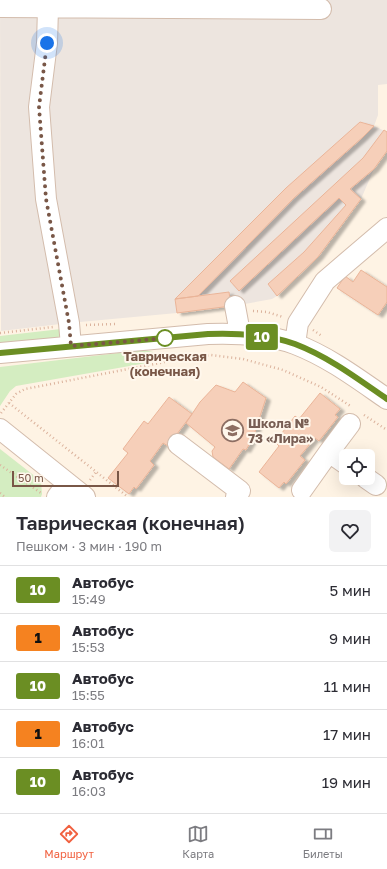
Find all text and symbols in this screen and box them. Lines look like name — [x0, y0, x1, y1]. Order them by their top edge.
your location — [37, 33, 57, 53]
line badge: 10 — [244, 324, 280, 350]
text: 10 — [254, 328, 270, 345]
marker: Таврическая (конечная) — [156, 329, 174, 347]
place label: Таврическая (конечная) — [123, 348, 207, 379]
place label: Школа № 73 «Лира» — [248, 415, 313, 446]
school or university icon: Школа № 73 «Лира» — [220, 417, 246, 443]
map controls — [339, 449, 375, 485]
button: locate — [339, 449, 375, 485]
scale bar — [12, 469, 119, 488]
text: 50 m — [18, 471, 44, 484]
button: heart — [329, 510, 371, 552]
text: Таврическая (конечная) — [16, 511, 245, 534]
text: Пешком · 3 мин · 190 m — [16, 538, 162, 554]
text: Автобус — [72, 573, 134, 591]
text: 10 — [30, 581, 46, 598]
text: 5 мин — [329, 581, 371, 599]
text: 15:49 — [72, 591, 106, 607]
text: Автобус — [72, 621, 134, 639]
text: 1 — [34, 629, 42, 646]
text: 9 мин — [329, 629, 371, 647]
text: 15:53 — [72, 639, 105, 655]
text: Автобус — [72, 669, 134, 687]
text: 10 — [30, 677, 46, 694]
text: 11 мин — [324, 677, 371, 695]
text: 15:55 — [72, 687, 105, 703]
text: Автобус — [72, 717, 134, 735]
text: 1 — [34, 725, 42, 742]
text: 17 мин — [323, 725, 371, 743]
text: 16:01 — [72, 735, 104, 751]
text: Автобус — [72, 765, 134, 783]
text: 10 — [30, 773, 46, 790]
text: 19 мин — [322, 773, 371, 791]
text: 16:03 — [72, 783, 106, 799]
tab: Маршрут — [44, 823, 94, 860]
tab: Карта — [182, 823, 214, 860]
tab: Билеты — [303, 823, 343, 860]

